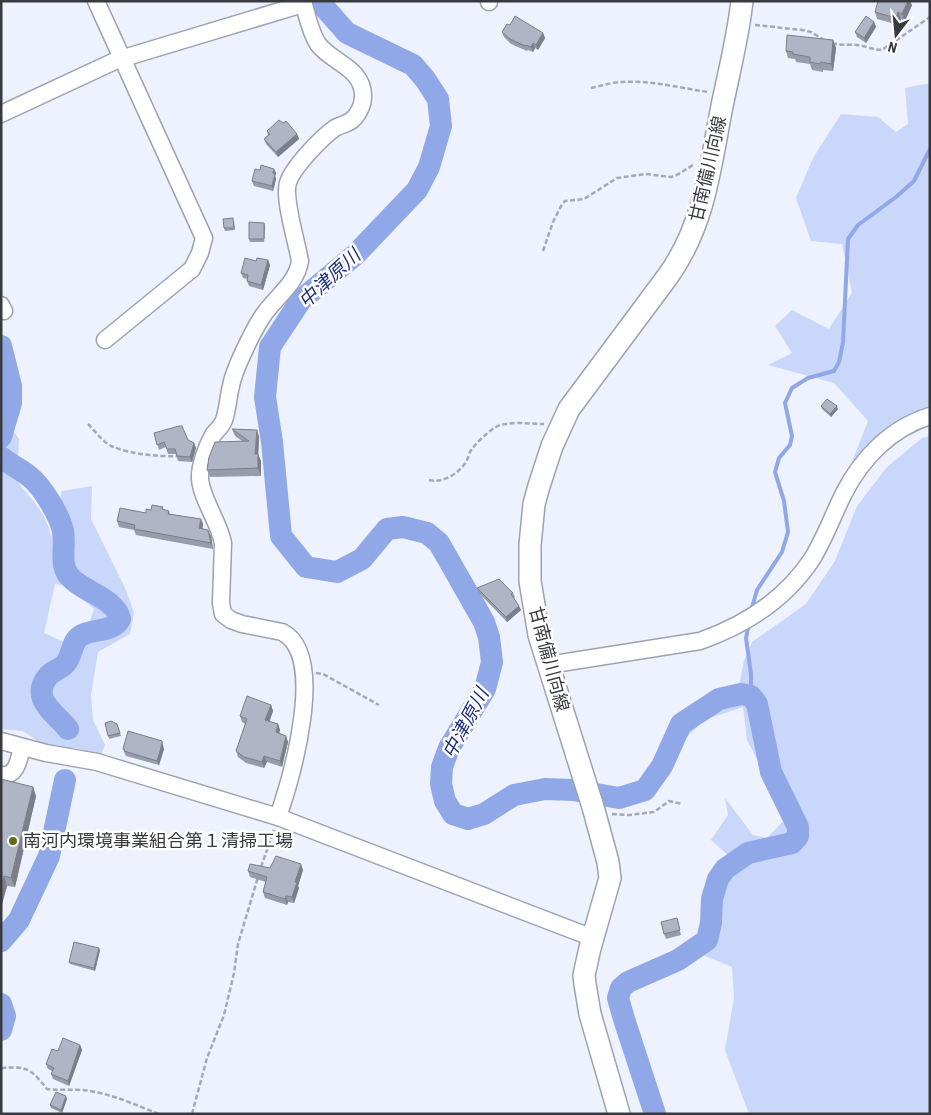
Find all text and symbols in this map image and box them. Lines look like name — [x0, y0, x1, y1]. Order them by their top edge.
north arrow — [871, 10, 921, 60]
text: N — [886, 39, 899, 56]
street label: 甘南備川向線 — [685, 114, 730, 224]
water label: 中津原川 — [294, 243, 366, 313]
street label: 甘南備川向線 — [525, 604, 574, 714]
water label: 中津原川 — [437, 683, 494, 762]
place label: 南河内環境事業組合第１清掃工場 — [23, 830, 293, 851]
marker: 南河内環境事業組合第１清掃工場 — [7, 835, 19, 847]

